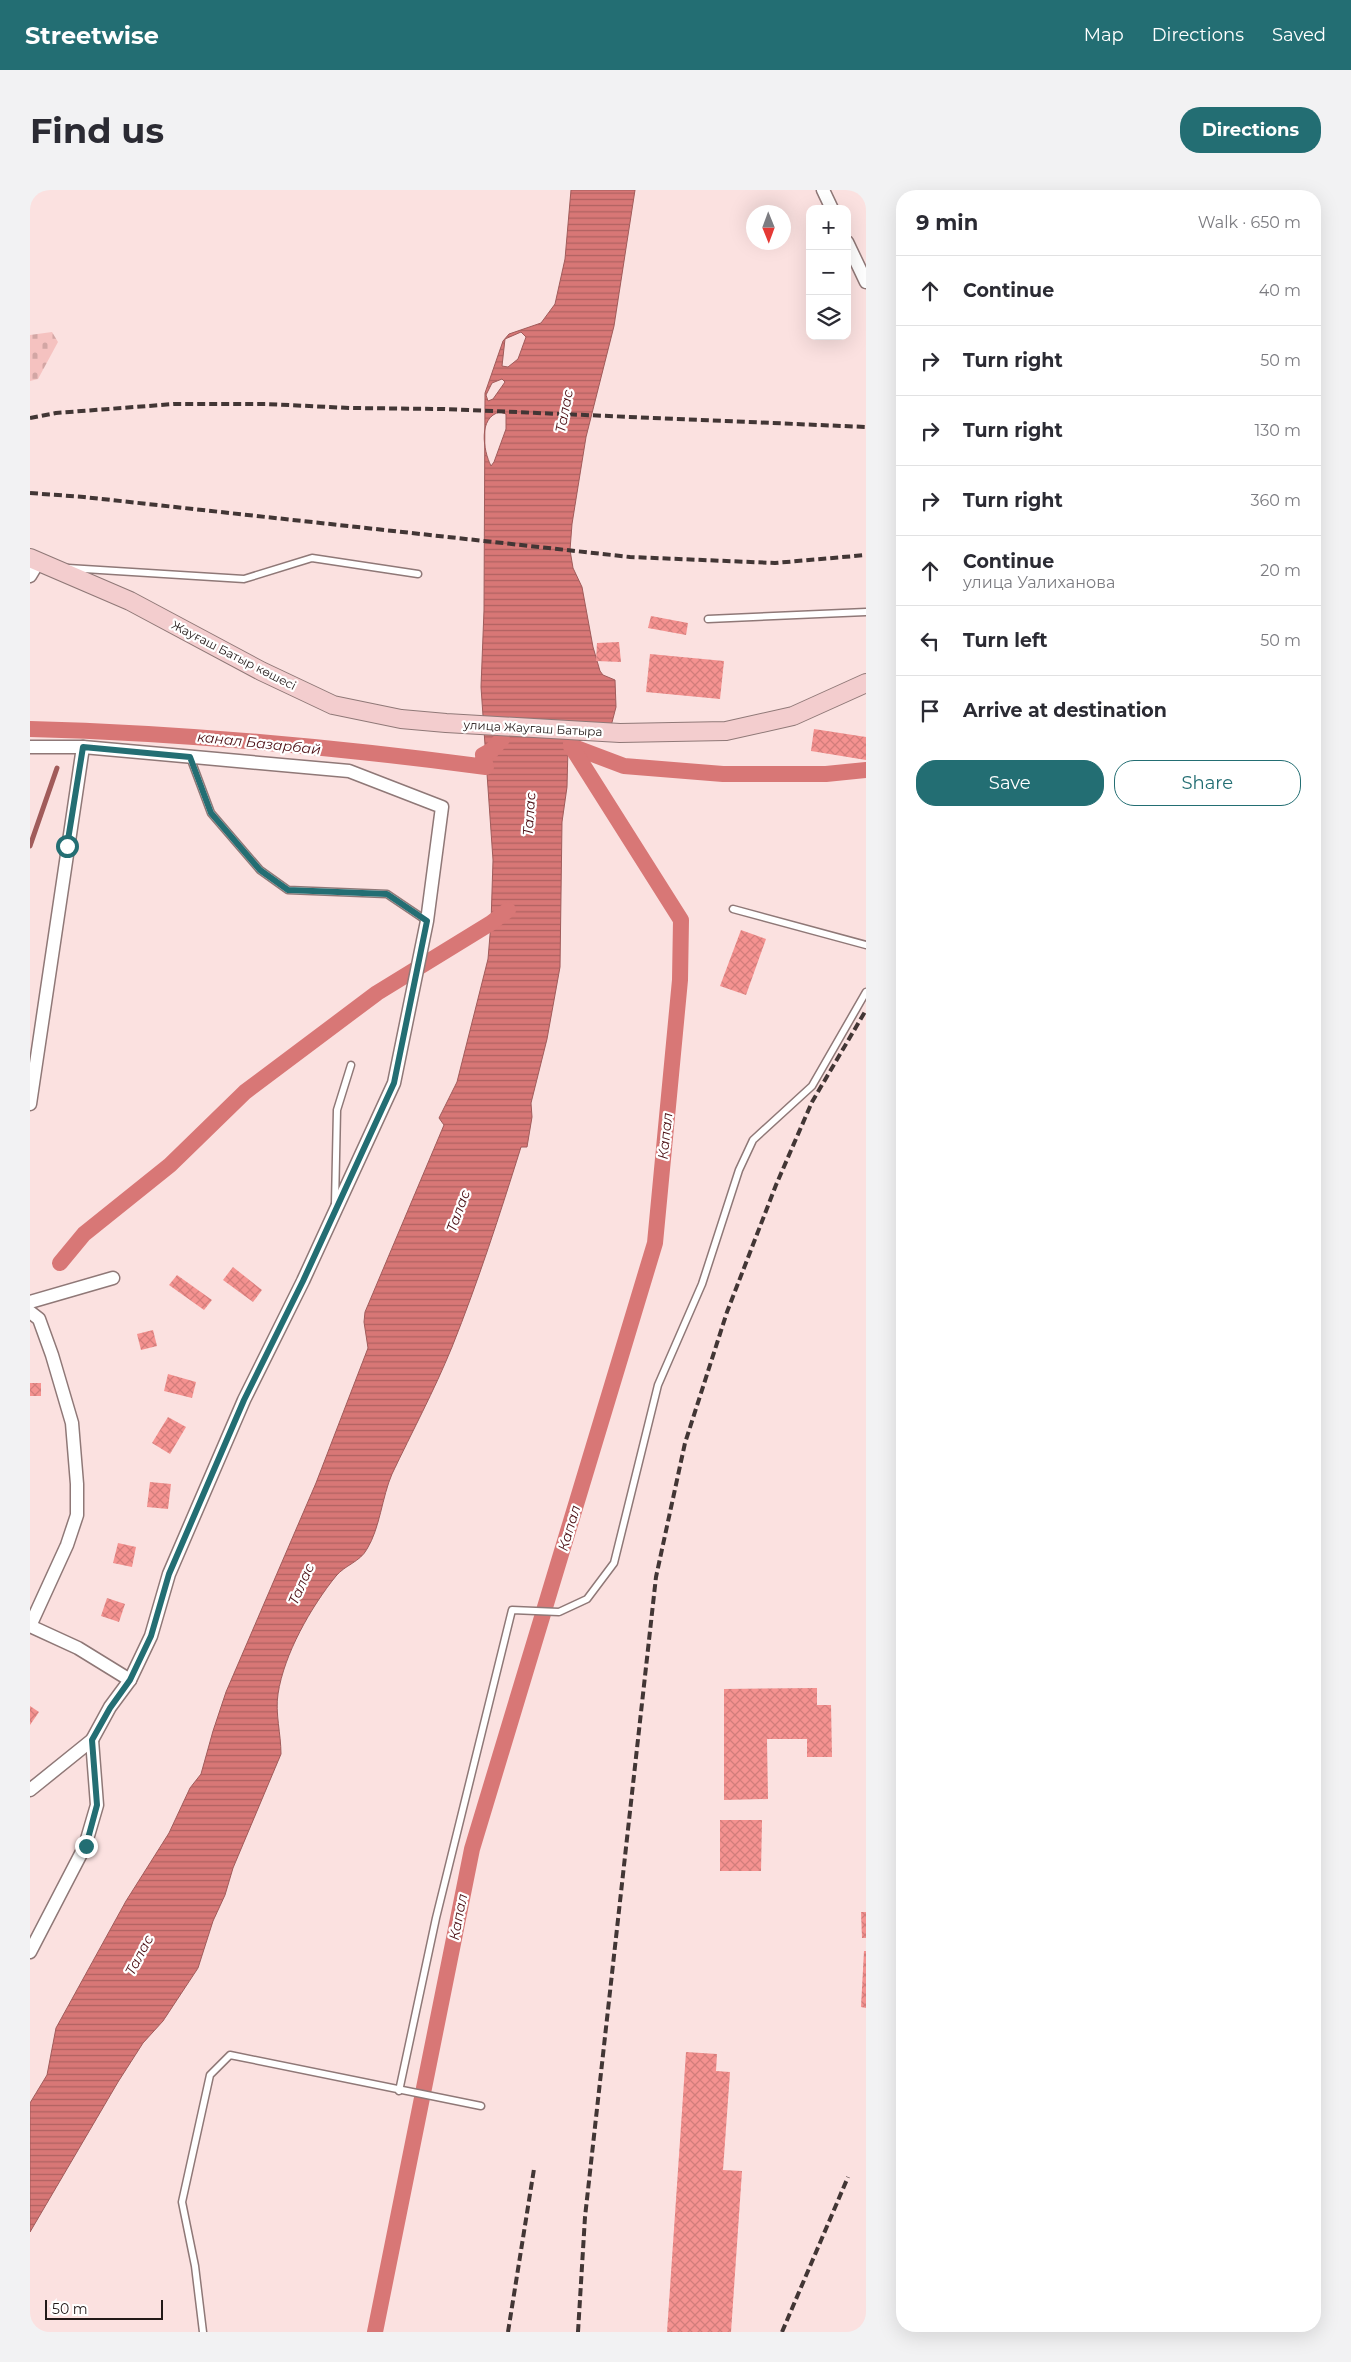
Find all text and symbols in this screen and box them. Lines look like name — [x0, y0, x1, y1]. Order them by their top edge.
text: Streetwise — [25, 21, 159, 50]
text: Map — [1084, 24, 1124, 46]
text: Directions — [1152, 24, 1244, 46]
text: Saved — [1272, 24, 1326, 46]
button: Directions — [1180, 107, 1321, 153]
text: Find us — [30, 109, 164, 152]
north arrow — [746, 205, 791, 250]
map controls — [806, 205, 851, 340]
button: + — [806, 205, 851, 250]
text: 9 min — [916, 210, 978, 235]
text: Walk · 650 m — [1198, 213, 1301, 232]
button: − — [806, 250, 851, 295]
icon: ahead — [916, 277, 944, 305]
text: Continue — [963, 279, 1054, 302]
text: 40 m — [1259, 281, 1301, 300]
button: layers — [806, 295, 851, 340]
icon: right — [916, 347, 944, 375]
text: Turn right — [963, 349, 1063, 372]
text: 50 m — [1260, 351, 1301, 370]
water label: Талас — [551, 388, 577, 434]
icon: right — [916, 417, 944, 445]
text: Turn right — [963, 419, 1063, 442]
text: 130 m — [1254, 421, 1301, 440]
icon: right — [916, 487, 944, 515]
text: Turn right — [963, 489, 1063, 512]
text: 360 m — [1250, 491, 1301, 510]
text: Continue — [963, 550, 1054, 573]
icon: ahead — [916, 557, 944, 585]
text: 20 m — [1260, 561, 1301, 580]
text: улица Уалиханова — [963, 573, 1115, 592]
street label: Жауғаш Батыр көшесі — [169, 617, 299, 693]
icon: left — [916, 627, 944, 655]
text: Turn left — [963, 629, 1048, 652]
text: 50 m — [1260, 631, 1301, 650]
icon: arrive — [916, 697, 944, 725]
text: Arrive at destination — [963, 699, 1167, 722]
street label: улица Жаугаш Батыра — [462, 717, 603, 739]
water label: канал Базарбай — [196, 728, 322, 758]
button: Save — [916, 760, 1104, 806]
button: Share — [1114, 760, 1301, 806]
water label: Талас — [518, 792, 540, 836]
route start — [56, 835, 79, 858]
water label: Капал — [654, 1112, 676, 1160]
water label: Талас — [442, 1187, 474, 1235]
water label: Капал — [554, 1503, 585, 1553]
water label: Талас — [284, 1560, 318, 1608]
route end — [75, 1835, 98, 1858]
water label: Капал — [445, 1892, 471, 1942]
water label: Талас — [121, 1931, 157, 1979]
scale bar — [45, 2297, 162, 2320]
text: 50 m — [52, 2300, 88, 2318]

